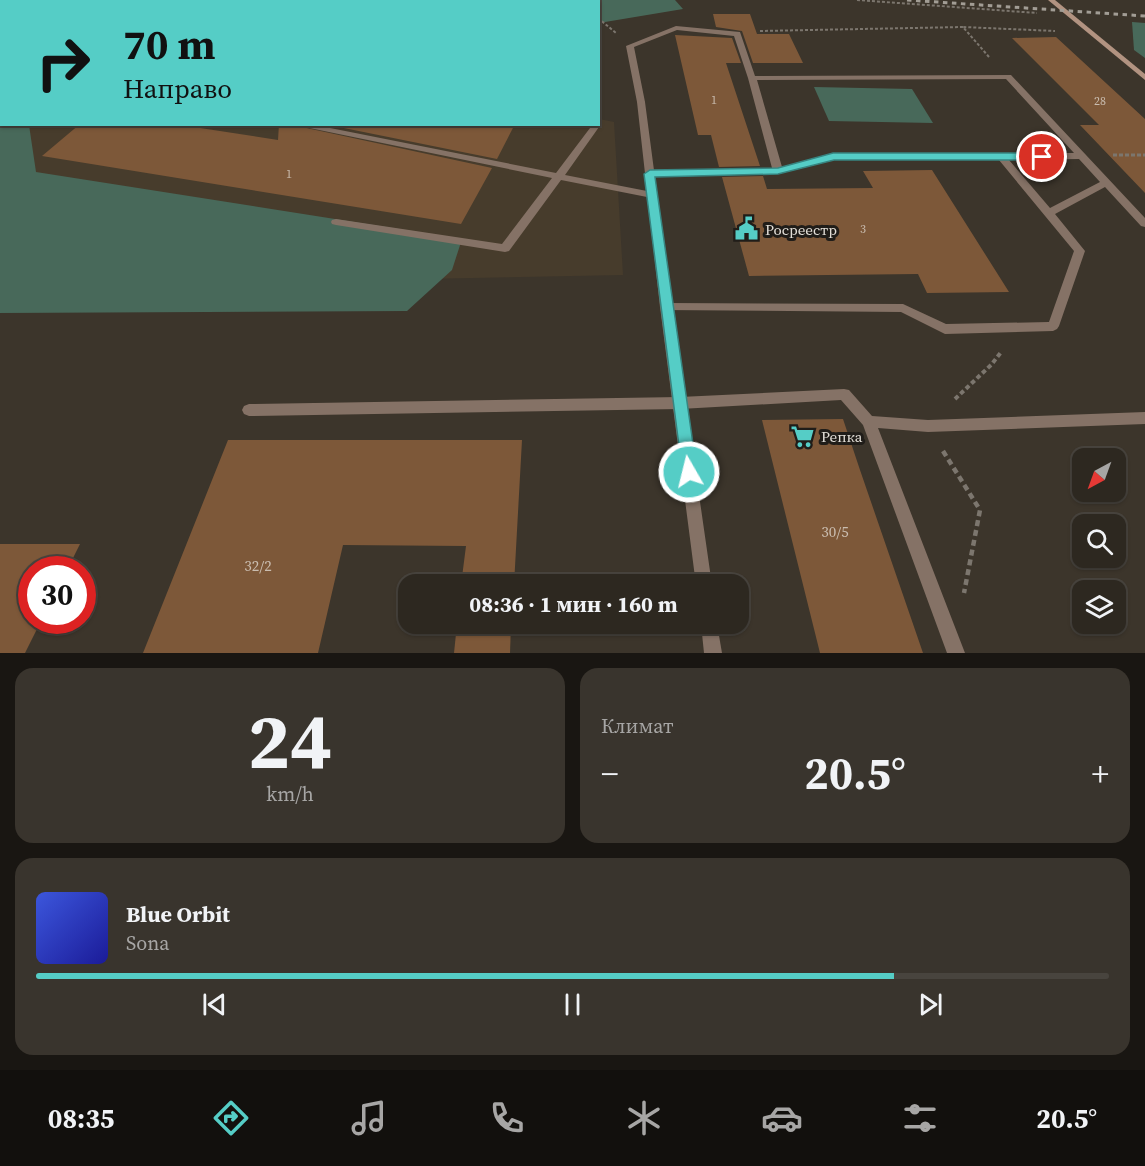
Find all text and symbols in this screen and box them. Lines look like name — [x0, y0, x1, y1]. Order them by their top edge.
text: 70 m — [123, 15, 216, 73]
icon: right — [24, 24, 102, 102]
text: Направо — [123, 70, 232, 107]
house number: 1 — [711, 92, 717, 108]
house number: 28 — [1094, 93, 1106, 109]
pin — [1016, 131, 1067, 182]
icon: arrive — [1025, 140, 1058, 173]
house number: 1 — [286, 166, 292, 182]
public building icon: Росреестр — [734, 216, 760, 242]
place label: Росреестр — [765, 219, 837, 240]
house number: 3 — [860, 221, 866, 237]
supermarket icon: Репка — [790, 423, 816, 449]
place label: Репка — [821, 426, 863, 447]
position arrow — [657, 440, 721, 504]
north arrow — [1072, 448, 1126, 502]
map controls — [1072, 448, 1126, 634]
button: search — [1072, 514, 1126, 568]
house number: 30/5 — [821, 521, 849, 542]
house number: 32/2 — [244, 555, 272, 576]
speed limit sign: 30 — [18, 556, 96, 634]
button: layers — [1072, 580, 1126, 634]
text: 08:36 · 1 мин · 160 m — [469, 589, 678, 619]
text: 24 — [248, 687, 332, 794]
text: Климат — [601, 712, 674, 740]
text: 20.5° — [804, 742, 906, 804]
text: − — [601, 751, 619, 796]
text: + — [1092, 751, 1109, 796]
text: km/h — [266, 780, 314, 808]
text: Blue Orbit — [126, 899, 230, 929]
text: Sona — [126, 929, 170, 957]
icon: previous — [198, 988, 231, 1021]
icon: pause — [556, 988, 589, 1021]
icon: next — [914, 988, 947, 1021]
icon: directions — [210, 1097, 252, 1139]
icon: music — [348, 1097, 390, 1139]
icon: phone — [486, 1097, 528, 1139]
icon: climate — [623, 1097, 665, 1139]
icon: car — [761, 1097, 803, 1139]
icon: filters — [899, 1097, 941, 1139]
text: 08:35 — [48, 1100, 114, 1137]
text: 20.5° — [1036, 1100, 1097, 1137]

